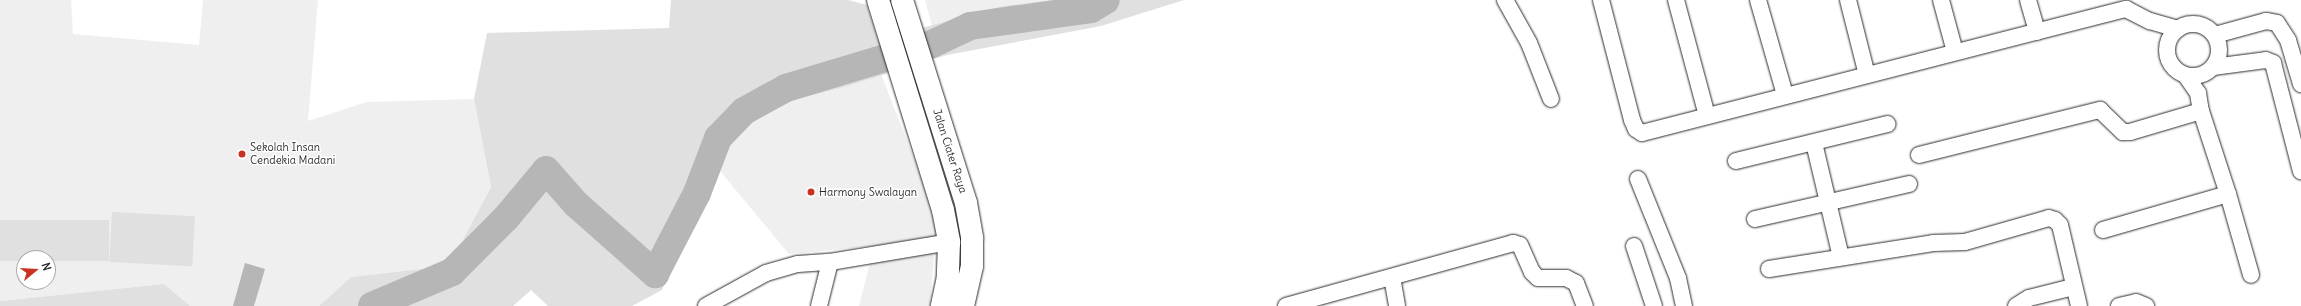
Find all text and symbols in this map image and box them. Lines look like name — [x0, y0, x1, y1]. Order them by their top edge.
street label: Jalan Ciater Raya — [930, 107, 970, 195]
place label: Sekolah Insan Cendekia Madani — [250, 141, 335, 167]
marker: Sekolah Insan Cendekia Madani — [237, 149, 247, 159]
place label: Harmony Swalayan — [819, 185, 917, 199]
marker: Harmony Swalayan — [806, 187, 816, 197]
north arrow — [16, 250, 56, 290]
text: N — [39, 261, 54, 272]

